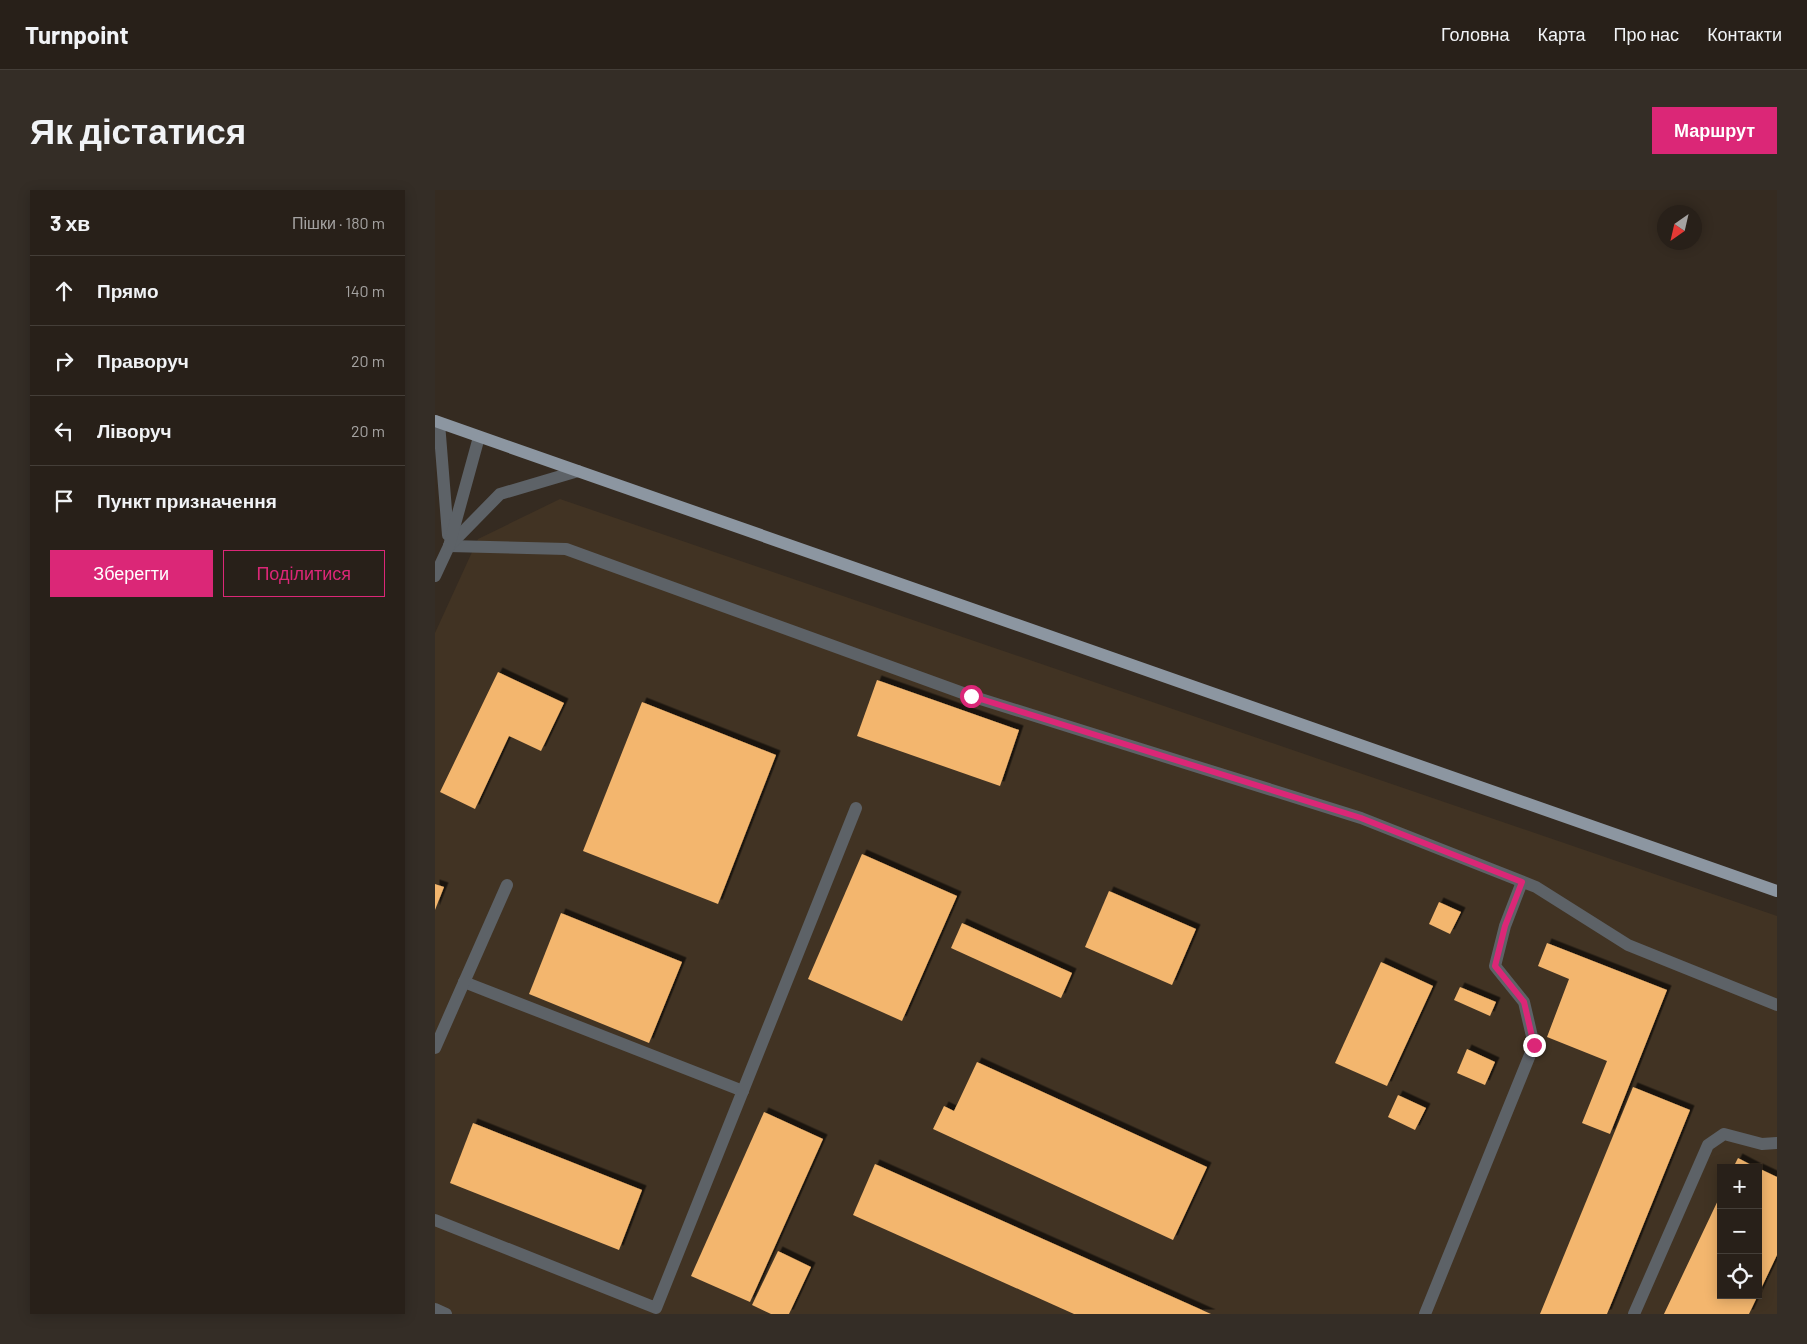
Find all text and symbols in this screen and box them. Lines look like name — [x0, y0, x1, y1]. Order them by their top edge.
text: Turnpoint — [25, 20, 129, 49]
text: Головна — [1441, 23, 1509, 45]
text: Карта — [1537, 23, 1586, 45]
text: Про нас — [1614, 23, 1679, 45]
text: Контакти — [1707, 23, 1782, 45]
button: Маршрут — [1652, 107, 1777, 154]
text: Як дістатися — [30, 109, 246, 151]
north arrow — [1657, 205, 1702, 250]
text: 3 хв — [50, 210, 90, 235]
text: Пішки · 180 m — [292, 213, 385, 232]
icon: ahead — [50, 277, 78, 305]
text: Прямо — [97, 279, 159, 302]
text: 140 m — [345, 281, 385, 300]
icon: right — [50, 347, 78, 375]
text: Праворуч — [97, 349, 189, 372]
text: 20 m — [351, 351, 385, 370]
icon: left — [50, 417, 78, 445]
text: Ліворуч — [97, 419, 172, 442]
text: 20 m — [351, 421, 385, 440]
icon: arrive — [50, 487, 78, 515]
text: Пункт призначення — [97, 489, 277, 512]
button: Зберегти — [50, 550, 213, 597]
button: Поділитися — [223, 550, 385, 597]
route start — [960, 685, 983, 708]
route end — [1523, 1034, 1546, 1057]
map controls — [1717, 1164, 1762, 1299]
button: + — [1717, 1164, 1762, 1209]
button: − — [1717, 1209, 1762, 1254]
button: locate — [1717, 1254, 1762, 1299]

